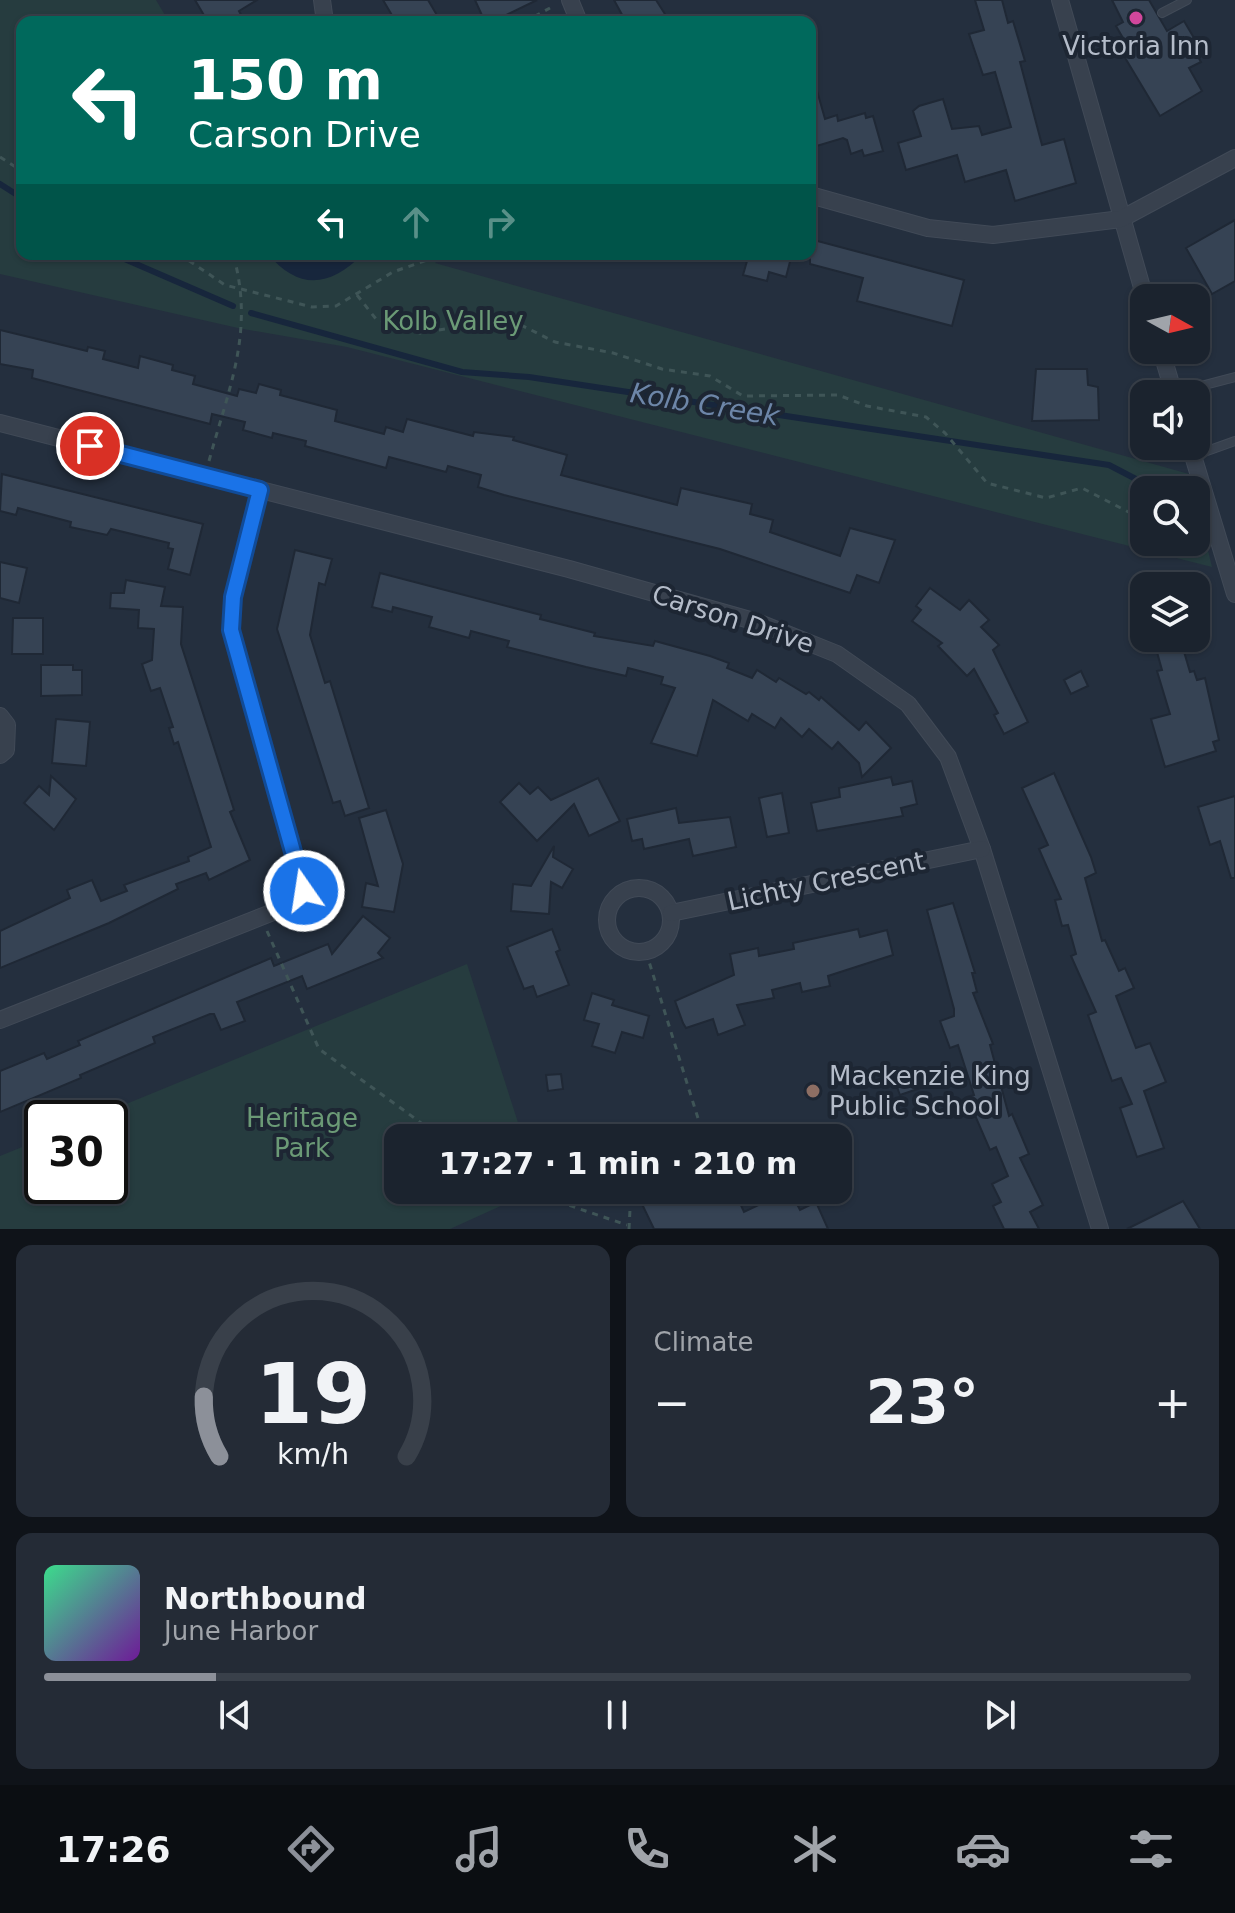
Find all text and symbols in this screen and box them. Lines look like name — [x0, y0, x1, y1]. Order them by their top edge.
marker: Victoria Inn — [1127, 9, 1145, 27]
place label: Victoria Inn — [1062, 31, 1210, 61]
text: 150 m — [188, 47, 383, 112]
icon: left — [56, 48, 160, 152]
text: Carson Drive — [188, 114, 421, 155]
icon: left — [310, 200, 354, 244]
icon: ahead — [394, 200, 438, 244]
icon: right — [478, 200, 522, 244]
north arrow — [1130, 284, 1210, 364]
map controls — [1130, 284, 1210, 652]
park label: Kolb Valley — [382, 306, 524, 336]
water label: Kolb Creek — [628, 376, 784, 433]
button: sound — [1130, 380, 1210, 460]
pin — [56, 412, 124, 480]
icon: arrive — [68, 424, 112, 468]
button: search — [1130, 476, 1210, 556]
button: layers — [1130, 572, 1210, 652]
street label: Carson Drive — [648, 579, 818, 659]
street label: Lichty Crescent — [725, 845, 927, 917]
position arrow — [262, 849, 346, 933]
place label: Mackenzie King Public School — [829, 1061, 1031, 1121]
marker: Mackenzie King Public School — [804, 1082, 822, 1100]
speed limit sign: 30 — [24, 1100, 128, 1204]
park label: Heritage Park — [246, 1103, 358, 1163]
text: 17:27 · 1 min · 210 m — [439, 1146, 797, 1181]
text: Climate — [654, 1327, 754, 1357]
text: 19 — [255, 1346, 371, 1443]
text: 23° — [866, 1367, 979, 1437]
text: − — [654, 1377, 690, 1428]
text: + — [1154, 1377, 1191, 1428]
text: km/h — [277, 1437, 349, 1471]
text: Northbound — [164, 1581, 367, 1616]
text: June Harbor — [164, 1616, 318, 1646]
icon: previous — [213, 1693, 257, 1737]
icon: pause — [595, 1693, 639, 1737]
icon: next — [978, 1693, 1022, 1737]
icon: directions — [283, 1821, 339, 1877]
icon: music — [451, 1821, 507, 1877]
icon: phone — [619, 1821, 675, 1877]
icon: climate — [787, 1821, 843, 1877]
icon: car — [955, 1821, 1011, 1877]
icon: filters — [1123, 1821, 1179, 1877]
text: 17:26 — [56, 1829, 171, 1870]

